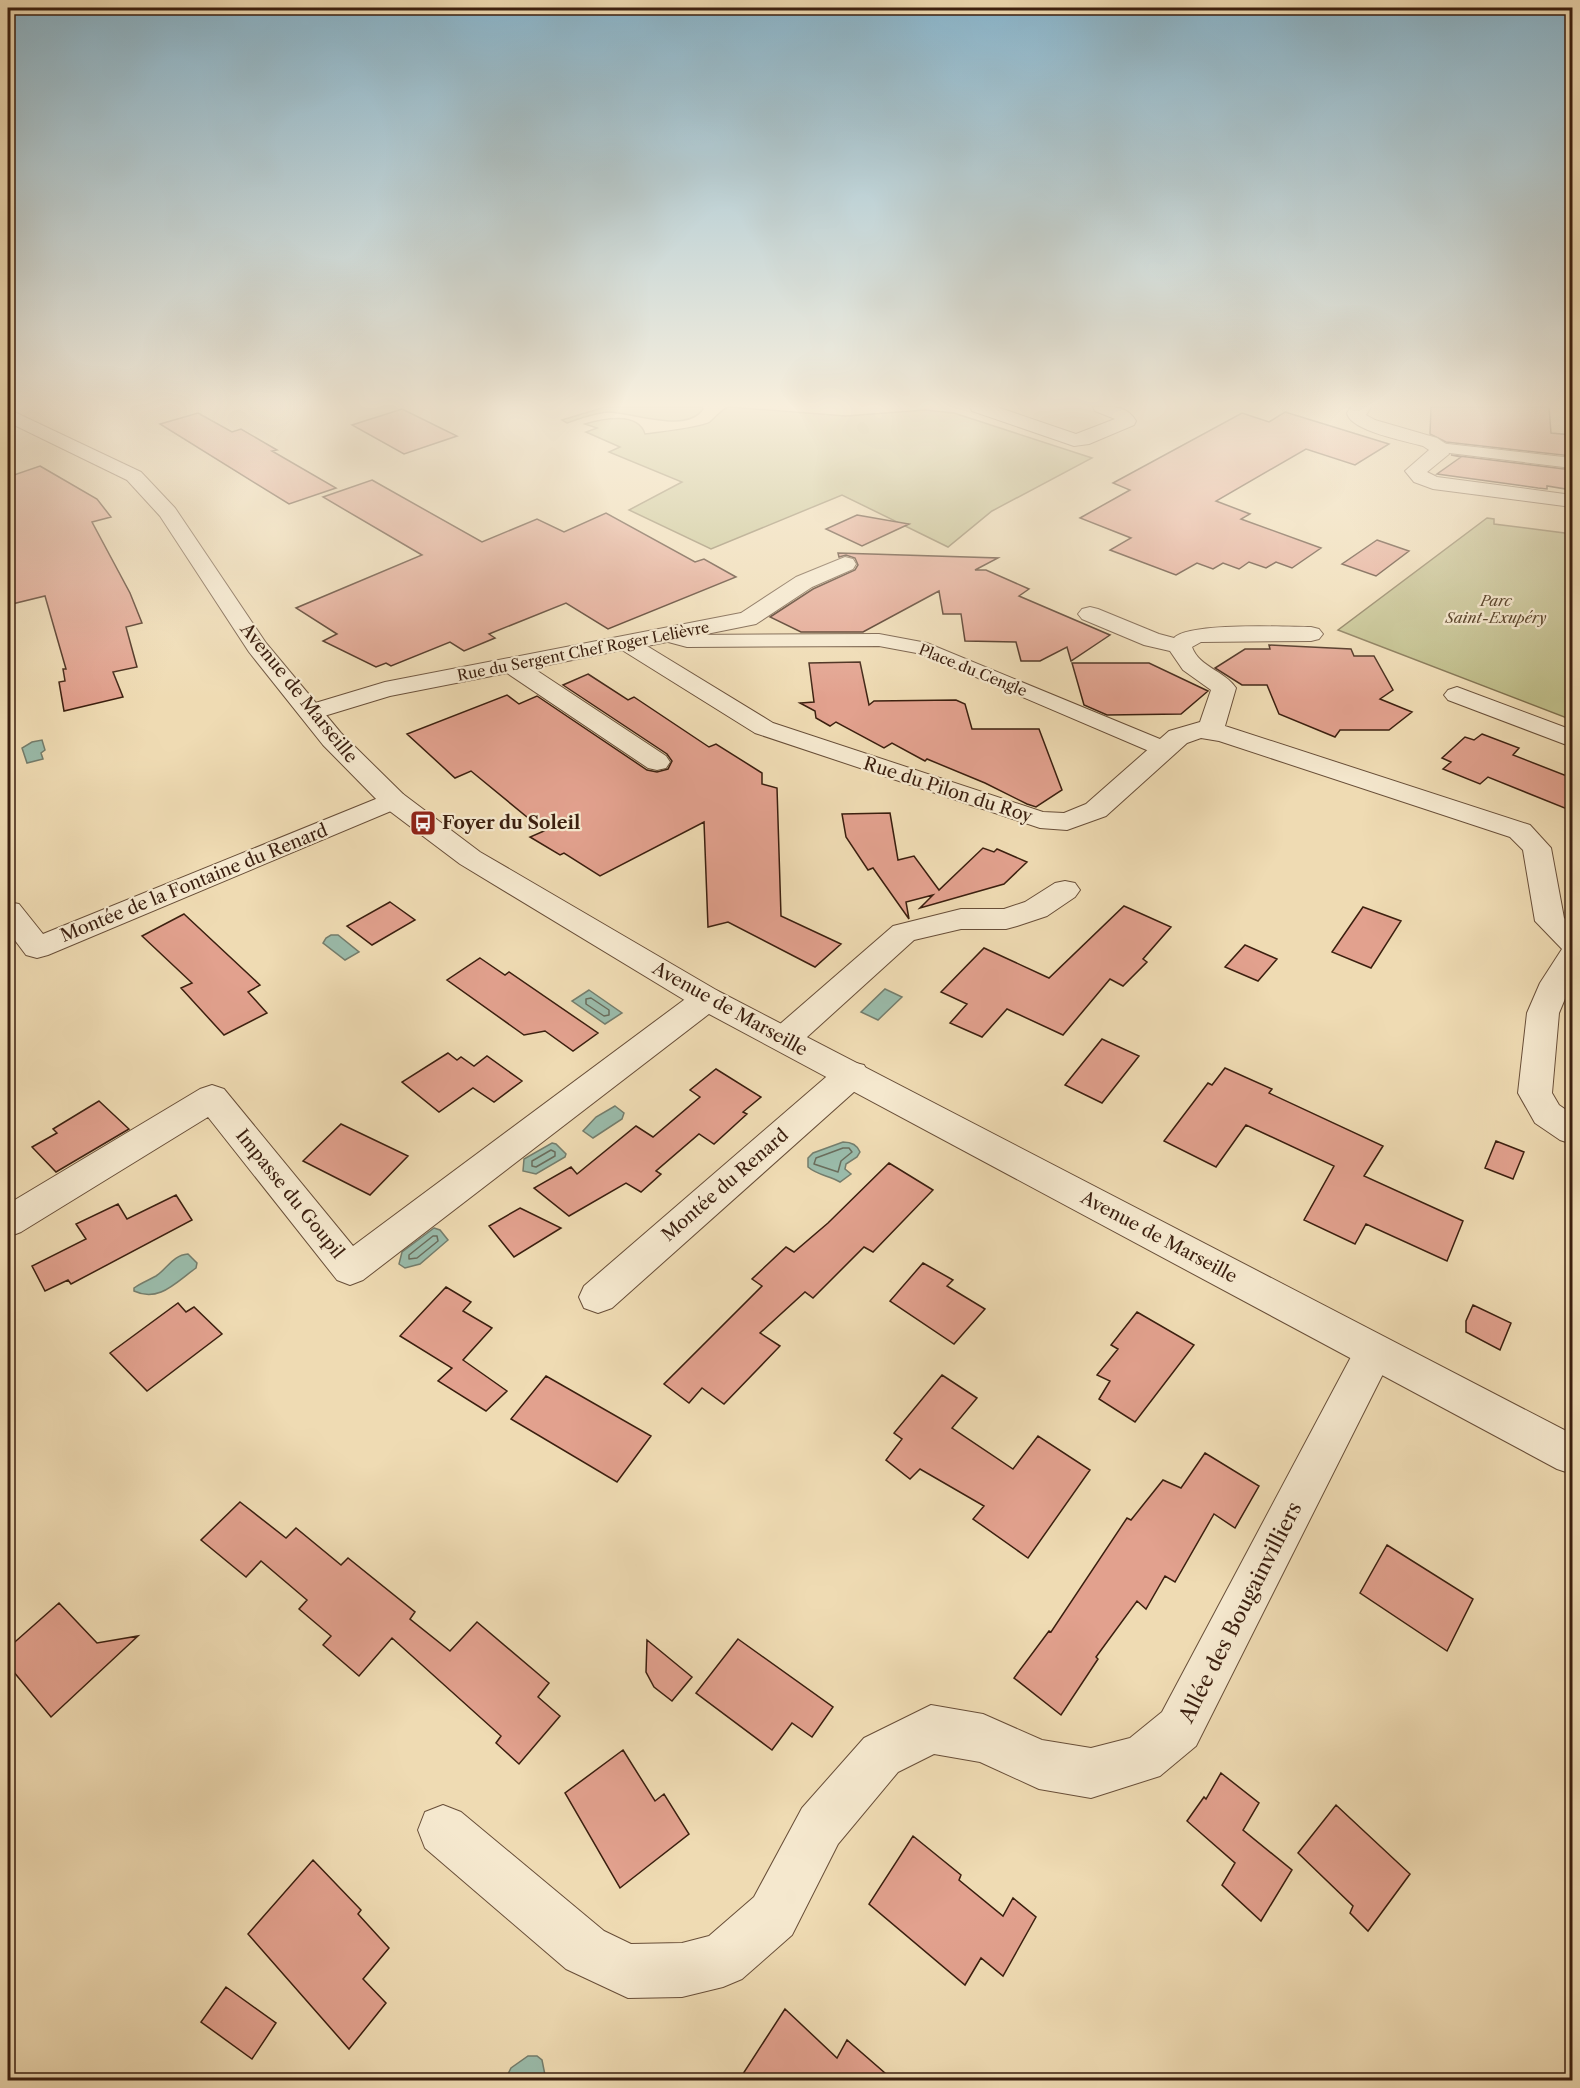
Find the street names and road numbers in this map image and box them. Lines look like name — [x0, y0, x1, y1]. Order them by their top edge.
street label: Rue du Sergent Chef Roger Lelièvre — [455, 617, 711, 685]
street label: Avenue de Marseille — [235, 618, 362, 767]
street label: Place du Cengle — [916, 640, 1030, 700]
street label: Rue du Pilon du Roy — [861, 752, 1036, 828]
street label: Montée de la Fontaine du Renard — [57, 819, 331, 947]
street label: Avenue de Marseille — [648, 957, 811, 1061]
street label: Montée du Renard — [657, 1124, 793, 1246]
street label: Impasse du Goupil — [231, 1125, 349, 1263]
street label: Avenue de Marseille — [1076, 1186, 1241, 1288]
street label: Allée des Bougainvilliers — [1173, 1497, 1307, 1727]

